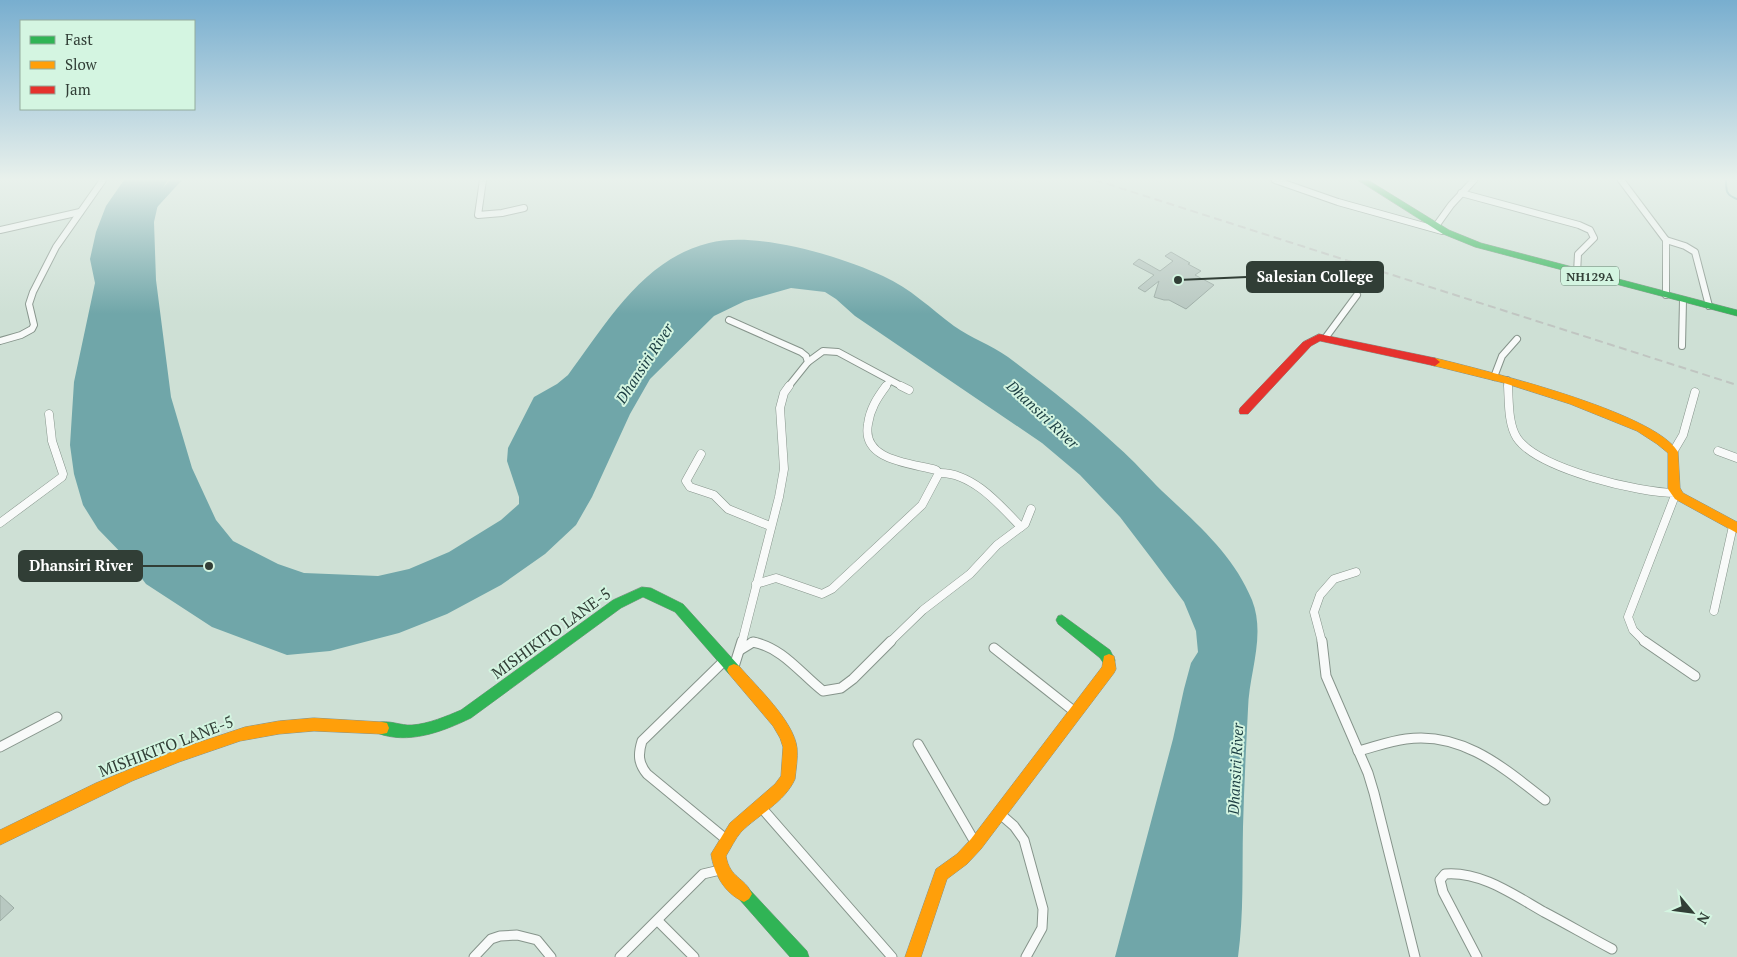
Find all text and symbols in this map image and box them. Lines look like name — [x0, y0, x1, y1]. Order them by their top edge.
legend — [20, 20, 195, 110]
text: Fast — [65, 29, 93, 49]
text: Slow — [65, 54, 98, 74]
text: Jam — [65, 79, 91, 99]
callout: Salesian College — [1247, 262, 1383, 292]
text: Salesian College — [1257, 266, 1373, 286]
road number: NH129A — [1561, 266, 1619, 286]
water label: Dhansiri River — [610, 318, 678, 408]
water label: Dhansiri River — [1002, 375, 1084, 453]
callout: Dhansiri River — [19, 551, 142, 581]
text: Dhansiri River — [29, 555, 133, 575]
street label: MISHIKITO LANE-5 — [487, 582, 615, 684]
street label: MISHIKITO LANE-5 — [95, 710, 237, 782]
water label: Dhansiri River — [1223, 721, 1247, 816]
north arrow — [1667, 887, 1717, 937]
text: N — [1693, 909, 1715, 928]

